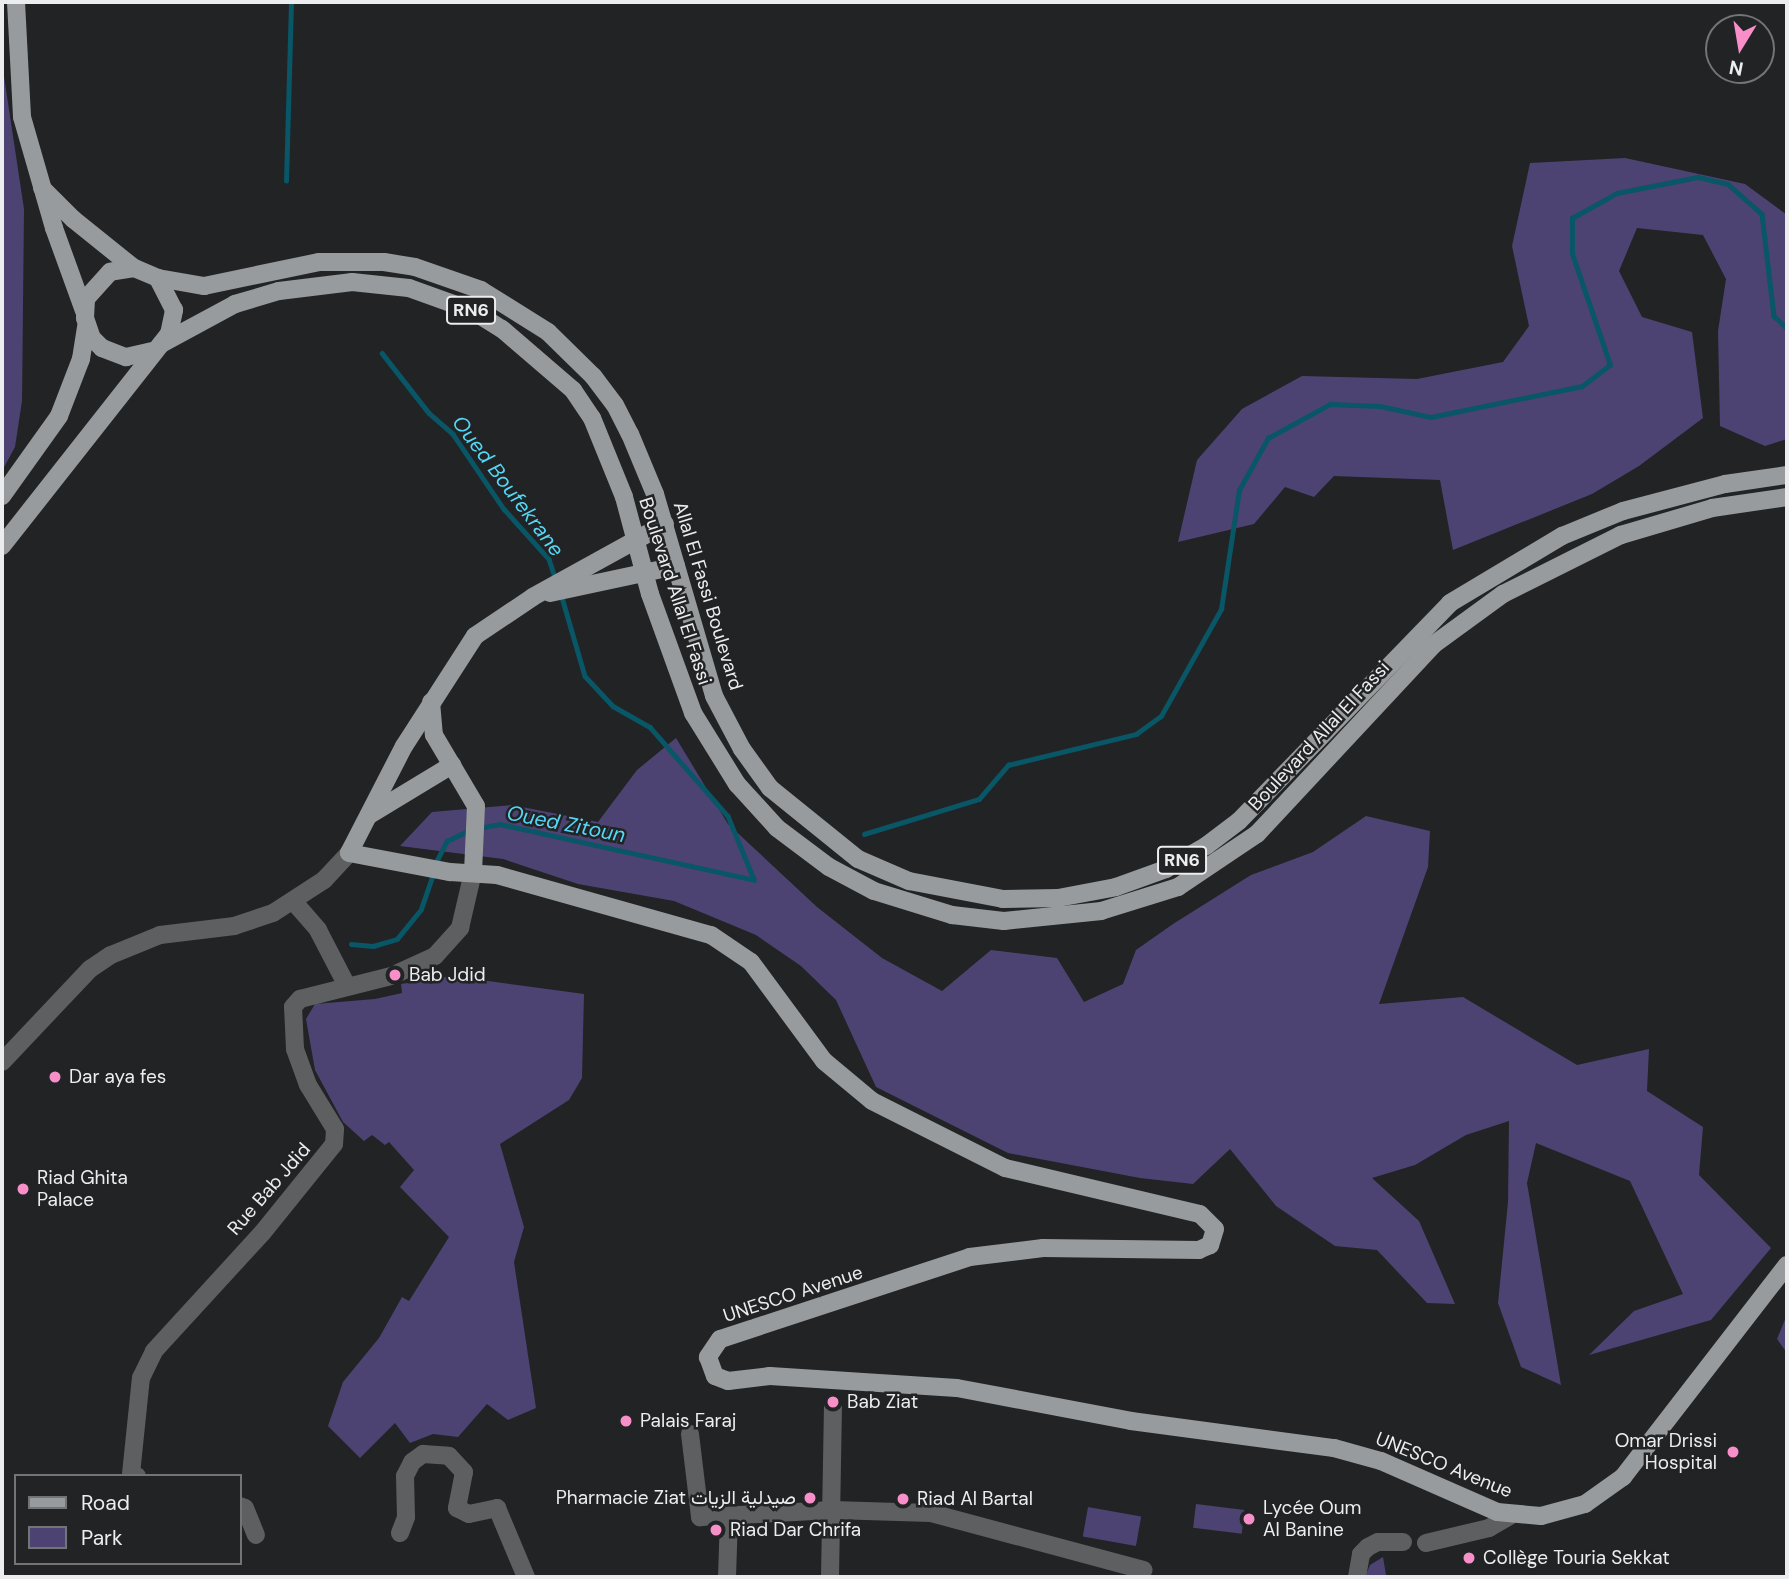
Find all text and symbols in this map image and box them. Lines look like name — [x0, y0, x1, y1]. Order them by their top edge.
north arrow — [1705, 14, 1775, 84]
text: N — [1727, 55, 1745, 82]
road number: RN6 — [445, 296, 497, 324]
water label: Oued Boufekrane — [447, 411, 569, 561]
street label: Boulevard Allal El Fassi — [634, 494, 716, 688]
street label: Allal El Fassi Boulevard — [668, 499, 748, 693]
street label: Boulevard Allal El Fassi — [1244, 657, 1394, 815]
water label: Oued Zitoun — [505, 800, 627, 848]
road number: RN6 — [1156, 846, 1208, 874]
place label: Bab Jdid — [409, 964, 486, 986]
marker: Bab Jdid — [387, 967, 403, 983]
place label: Dar aya fes — [69, 1066, 166, 1088]
marker: Dar aya fes — [47, 1069, 63, 1085]
street label: Rue Bab Jdid — [223, 1138, 315, 1240]
place label: Riad Ghita Palace — [37, 1167, 128, 1211]
marker: Riad Ghita Palace — [15, 1181, 31, 1197]
street label: UNESCO Avenue — [720, 1261, 866, 1327]
place label: Bab Ziat — [847, 1391, 918, 1413]
marker: Bab Ziat — [825, 1394, 841, 1410]
place label: Palais Faraj — [640, 1410, 736, 1432]
marker: Palais Faraj — [618, 1413, 634, 1429]
street label: UNESCO Avenue — [1372, 1427, 1516, 1503]
place label: Omar Drissi Hospital — [1615, 1430, 1717, 1474]
marker: Omar Drissi Hospital — [1723, 1442, 1743, 1462]
legend — [14, 1474, 242, 1565]
place label: Pharmacie Ziat صيدلية الزيات — [556, 1487, 796, 1509]
place label: Riad Al Bartal — [917, 1488, 1033, 1510]
text: Road — [81, 1489, 130, 1517]
marker: Pharmacie Ziat صيدلية الزيات — [802, 1490, 818, 1506]
marker: Riad Al Bartal — [895, 1491, 911, 1507]
place label: Lycée Oum Al Banine — [1263, 1497, 1362, 1541]
marker: Lycée Oum Al Banine — [1241, 1511, 1257, 1527]
place label: Riad Dar Chrifa — [730, 1519, 861, 1541]
marker: Riad Dar Chrifa — [708, 1522, 724, 1538]
text: Park — [81, 1524, 122, 1552]
place label: Collège Touria Sekkat — [1483, 1547, 1670, 1569]
marker: Collège Touria Sekkat — [1461, 1550, 1477, 1566]

